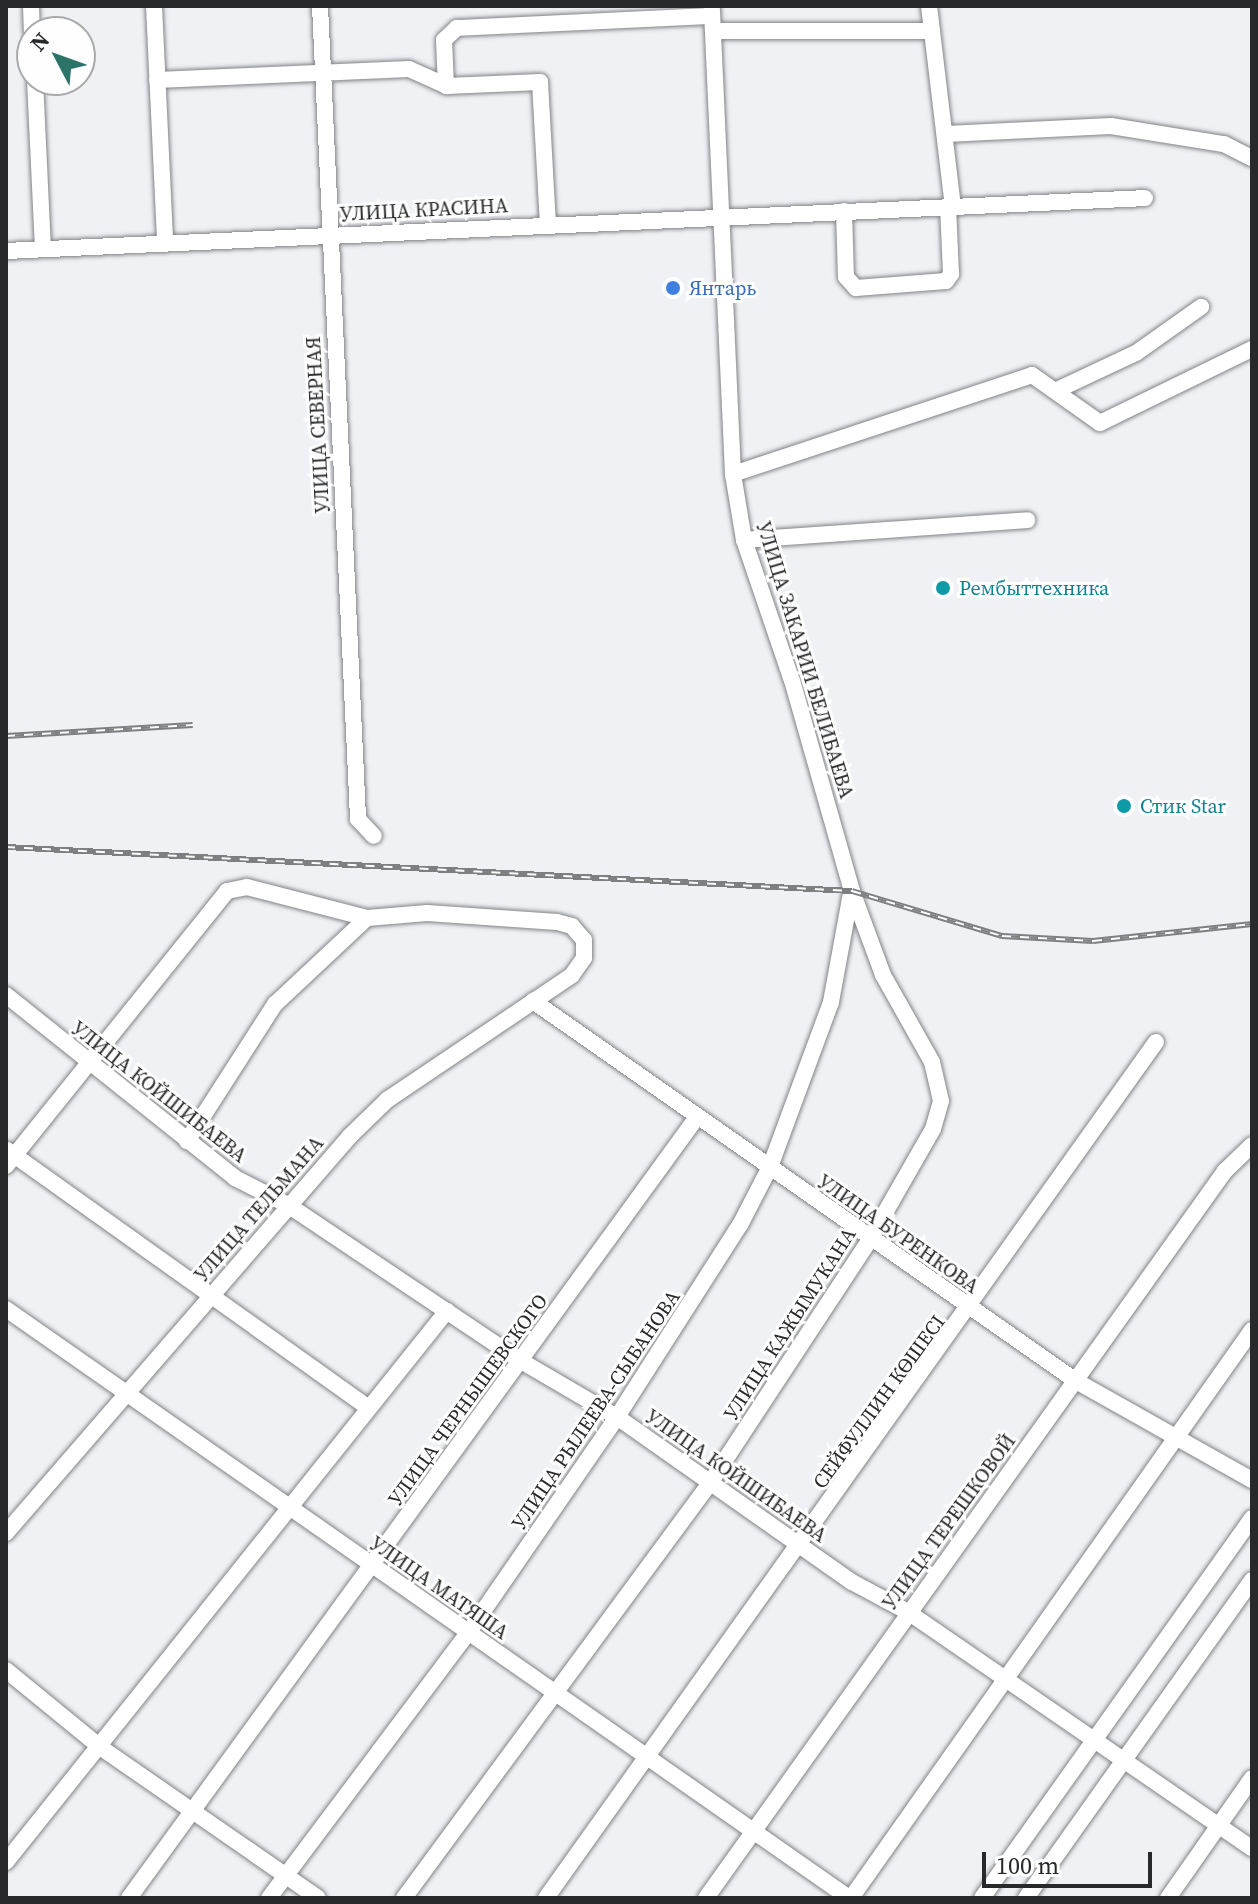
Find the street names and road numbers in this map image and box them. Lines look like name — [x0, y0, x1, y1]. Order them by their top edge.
street label: УЛИЦА КРАСИНА — [339, 194, 509, 226]
street label: УЛИЦА СЕВЕРНАЯ — [301, 336, 335, 514]
street label: УЛИЦА ЗАКАРИИ БЕЛИБАЕВА — [751, 519, 859, 801]
street label: УЛИЦА КОЙШИБАЕВА — [67, 1016, 251, 1168]
street label: УЛИЦА ТЕЛЬМАНА — [189, 1131, 329, 1287]
street label: УЛИЦА БУРЕНКОВА — [813, 1169, 983, 1299]
street label: УЛИЦА КАЖЫМУКАНА — [719, 1223, 861, 1425]
street label: УЛИЦА РЫЛЕЕВА-СЫБАНОВА — [507, 1286, 685, 1534]
street label: УЛИЦА ЧЕРНЫШЕВСКОГО — [383, 1289, 553, 1511]
street label: СЕЙФУЛЛИН КӨШЕСІ — [808, 1311, 950, 1493]
street label: УЛИЦА КОЙШИБАЕВА — [641, 1404, 831, 1548]
street label: УЛИЦА ТЕРЕШКОВОЙ — [877, 1429, 1021, 1615]
street label: УЛИЦА МАТЯША — [365, 1531, 513, 1645]

